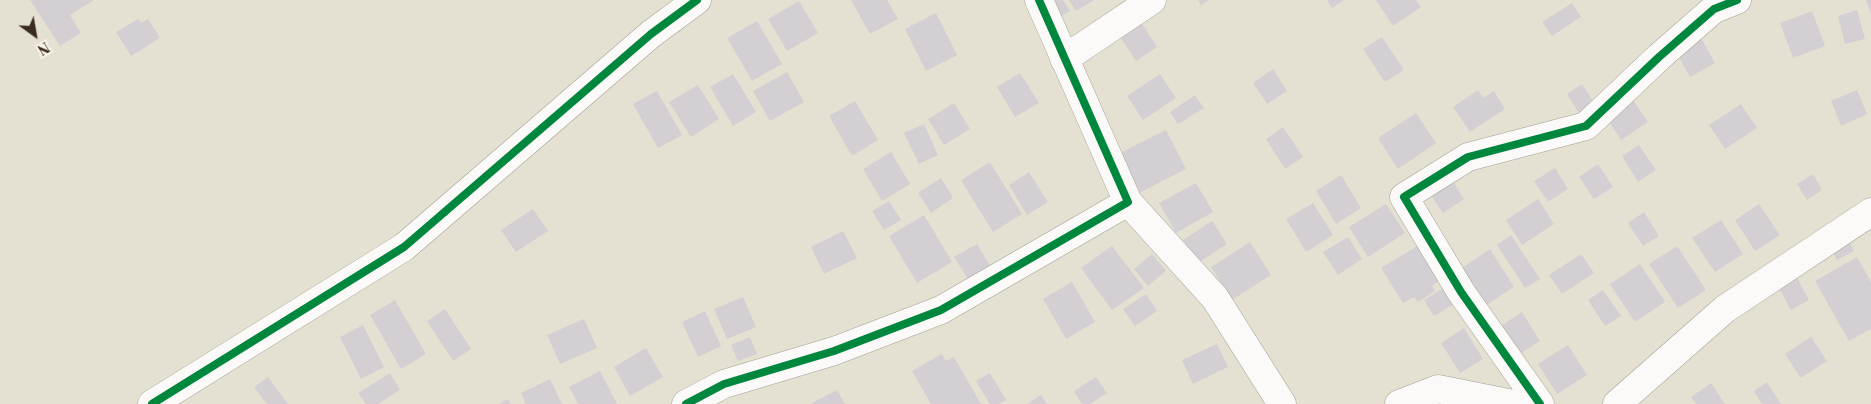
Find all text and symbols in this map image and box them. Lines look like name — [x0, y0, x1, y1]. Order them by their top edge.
north arrow — [10, 10, 60, 60]
text: N — [33, 37, 52, 58]

